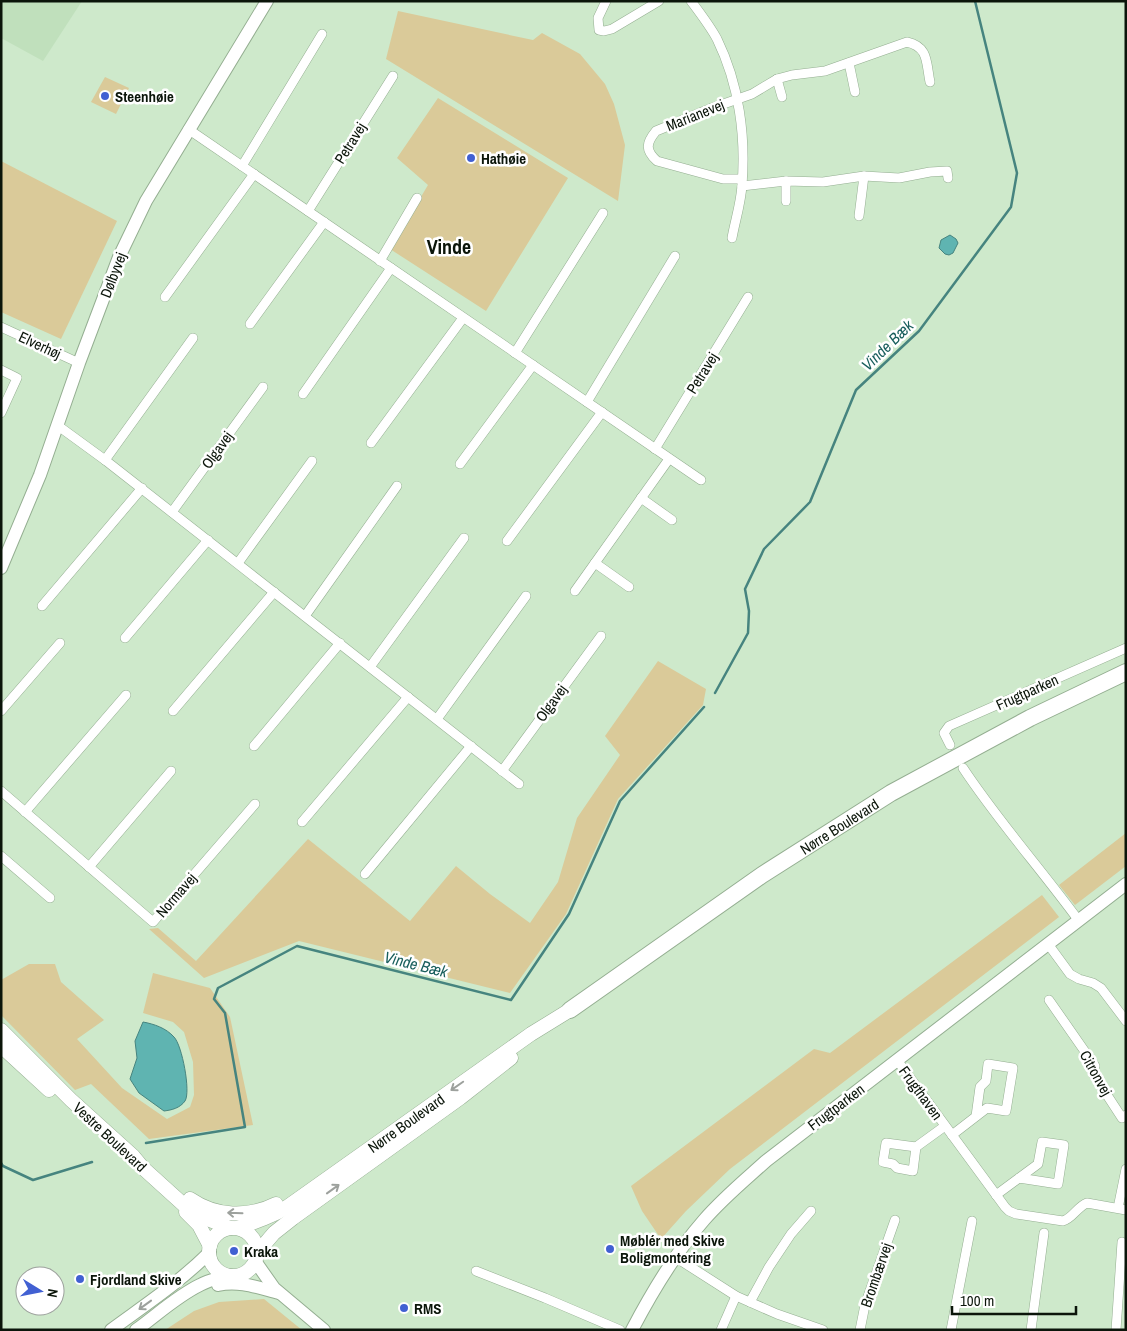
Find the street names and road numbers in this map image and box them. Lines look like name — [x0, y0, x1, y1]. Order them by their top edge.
street label: Marianevej — [663, 94, 727, 136]
street label: Petravej — [329, 118, 371, 168]
street label: Dølbyvej — [95, 249, 131, 301]
street label: Elverhøj — [15, 326, 65, 364]
street label: Petravej — [681, 348, 723, 398]
street label: Olgavej — [196, 427, 238, 473]
street label: Frugtparken — [992, 669, 1062, 715]
street label: Olgavej — [530, 680, 572, 726]
street label: Nørre Boulevard — [796, 793, 883, 859]
street label: Normavej — [151, 868, 201, 922]
street label: Citronvej — [1075, 1046, 1117, 1100]
street label: Frugthaven — [894, 1062, 948, 1124]
street label: Frugtparken — [803, 1079, 869, 1135]
street label: Nørre Boulevard — [363, 1088, 448, 1157]
street label: Vestre Boulevard — [69, 1097, 151, 1177]
street label: Brombærvej — [855, 1240, 897, 1310]

